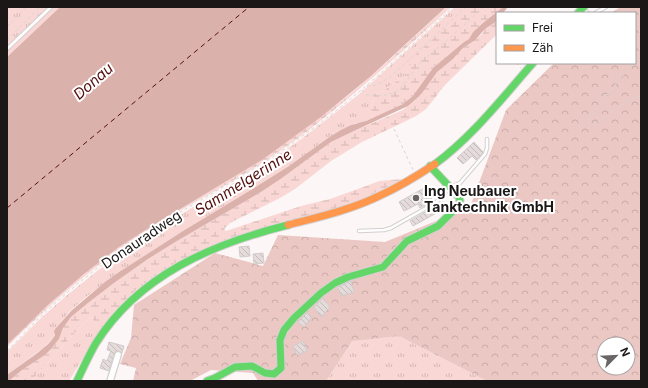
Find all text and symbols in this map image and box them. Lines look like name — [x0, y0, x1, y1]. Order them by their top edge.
legend — [496, 12, 636, 64]
text: Frei — [532, 20, 553, 35]
text: Zäh — [532, 40, 553, 55]
water label: Donau — [69, 58, 117, 104]
water label: Sammelgerinne — [191, 145, 295, 219]
place label: Ing Neubauer Tanktechnik GmbH — [424, 182, 554, 215]
marker: Ing Neubauer Tanktechnik GmbH — [411, 193, 421, 203]
street label: Donauradweg — [98, 206, 184, 272]
north arrow — [596, 336, 636, 376]
text: N — [617, 345, 633, 359]

